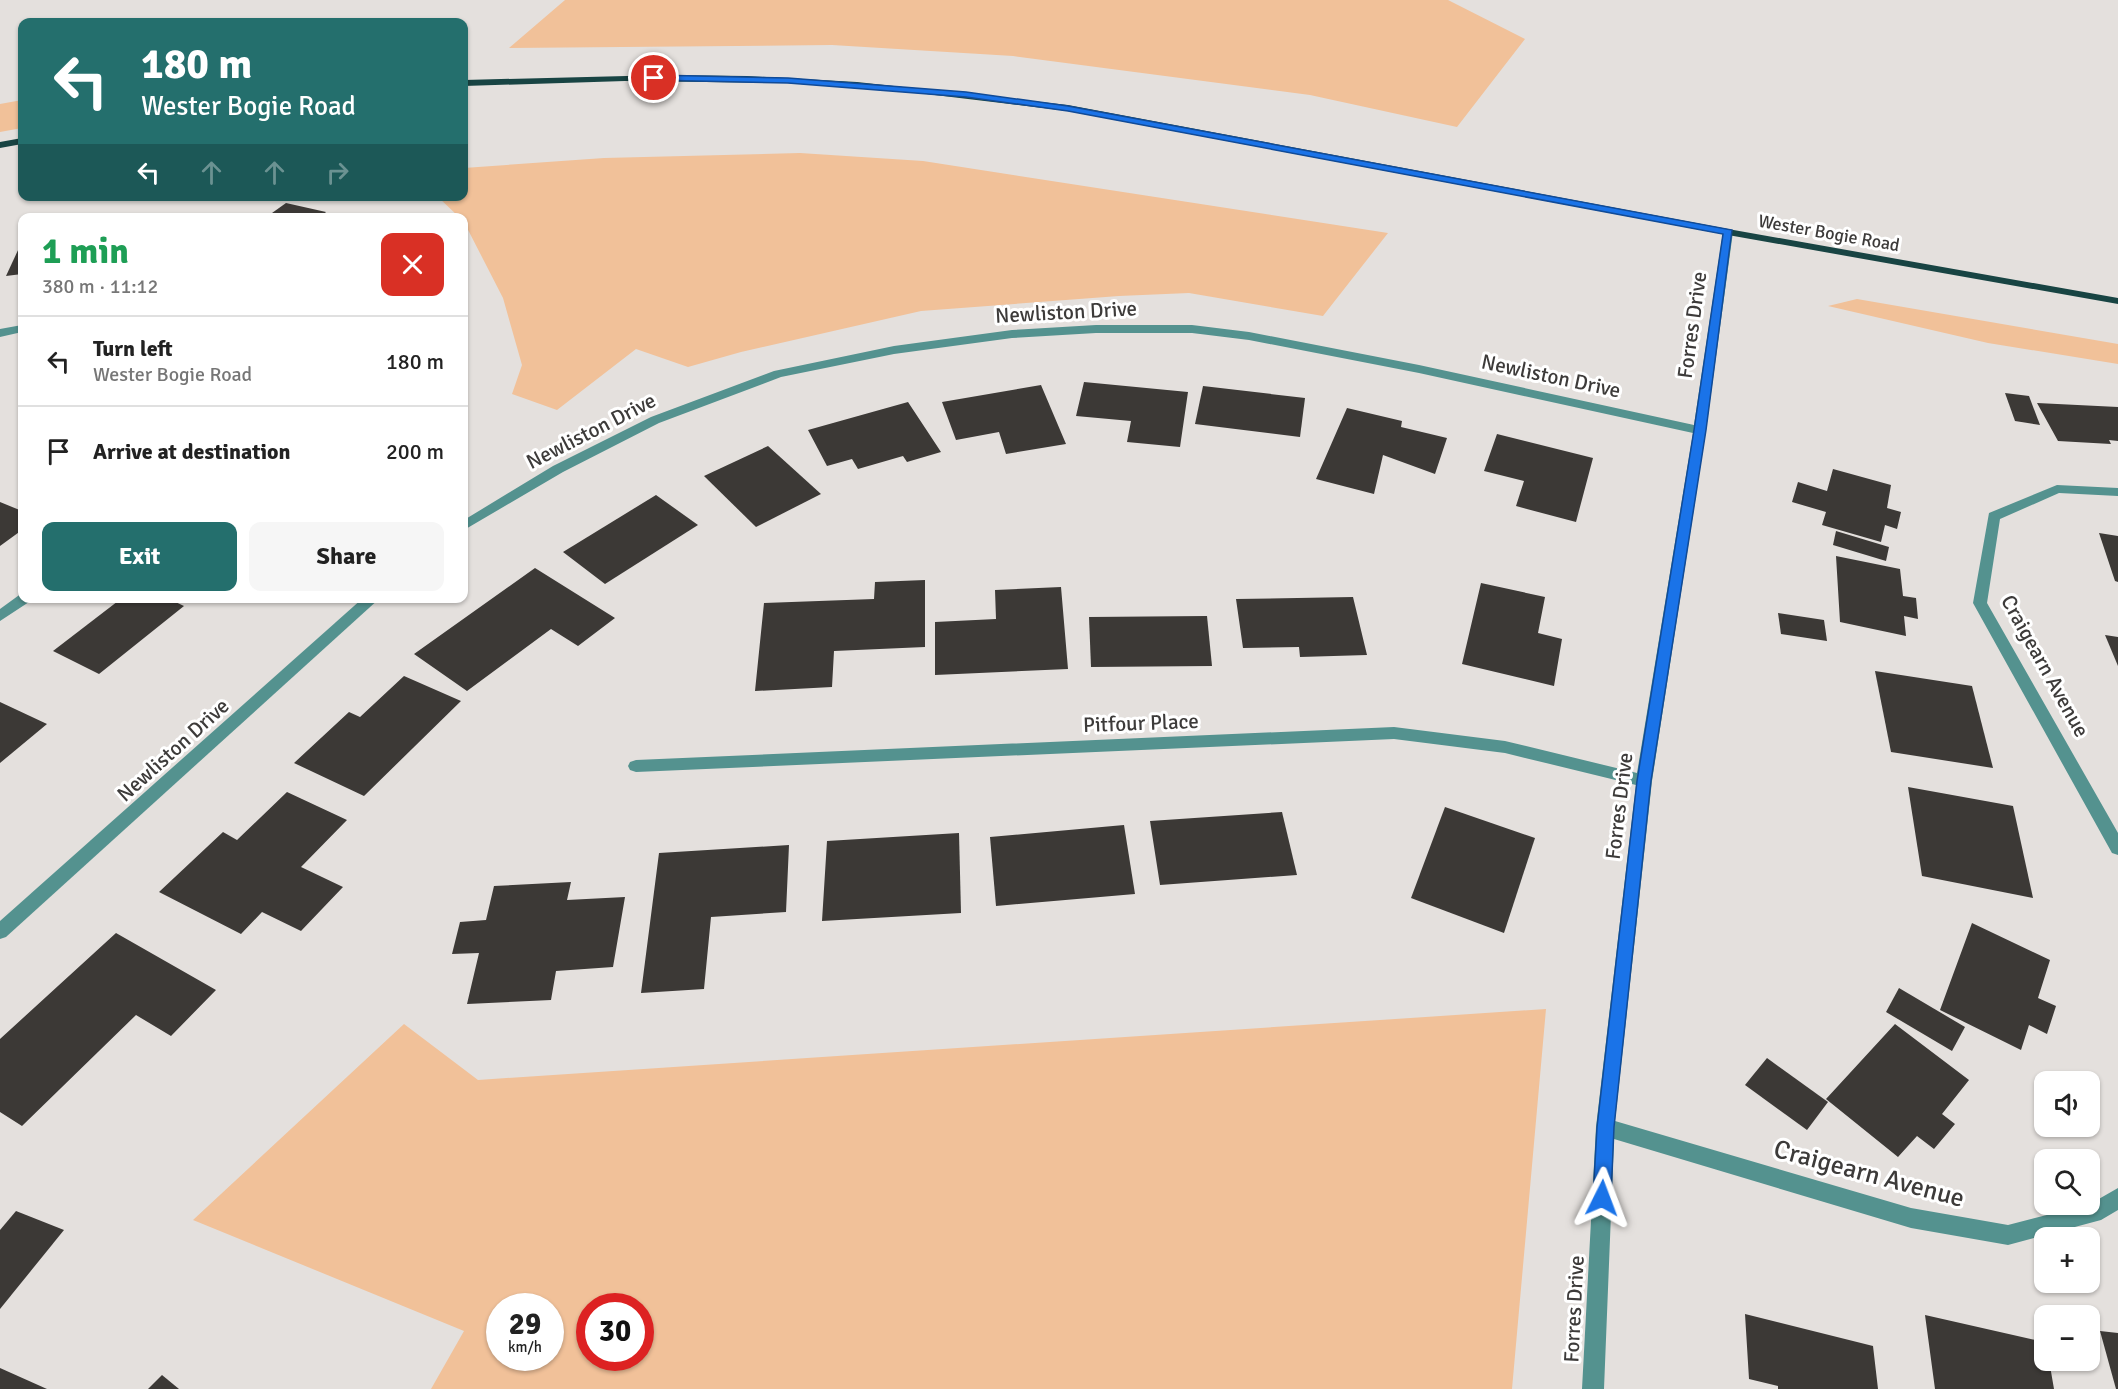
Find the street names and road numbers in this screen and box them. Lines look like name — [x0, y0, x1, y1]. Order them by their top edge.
street label: Wester Bogie Road — [1757, 210, 1901, 256]
street label: Forres Drive — [1672, 270, 1712, 380]
street label: Newliston Drive — [995, 295, 1137, 329]
street label: Newliston Drive — [1479, 349, 1623, 403]
street label: Newliston Drive — [522, 387, 660, 475]
street label: Craigearn Avenue — [1995, 590, 2095, 742]
street label: Newliston Drive — [112, 693, 234, 807]
street label: Pitfour Place — [1083, 708, 1199, 738]
street label: Forres Drive — [1600, 751, 1638, 861]
street label: Craigearn Avenue — [1770, 1133, 1968, 1215]
street label: Forres Drive — [1558, 1255, 1590, 1363]

